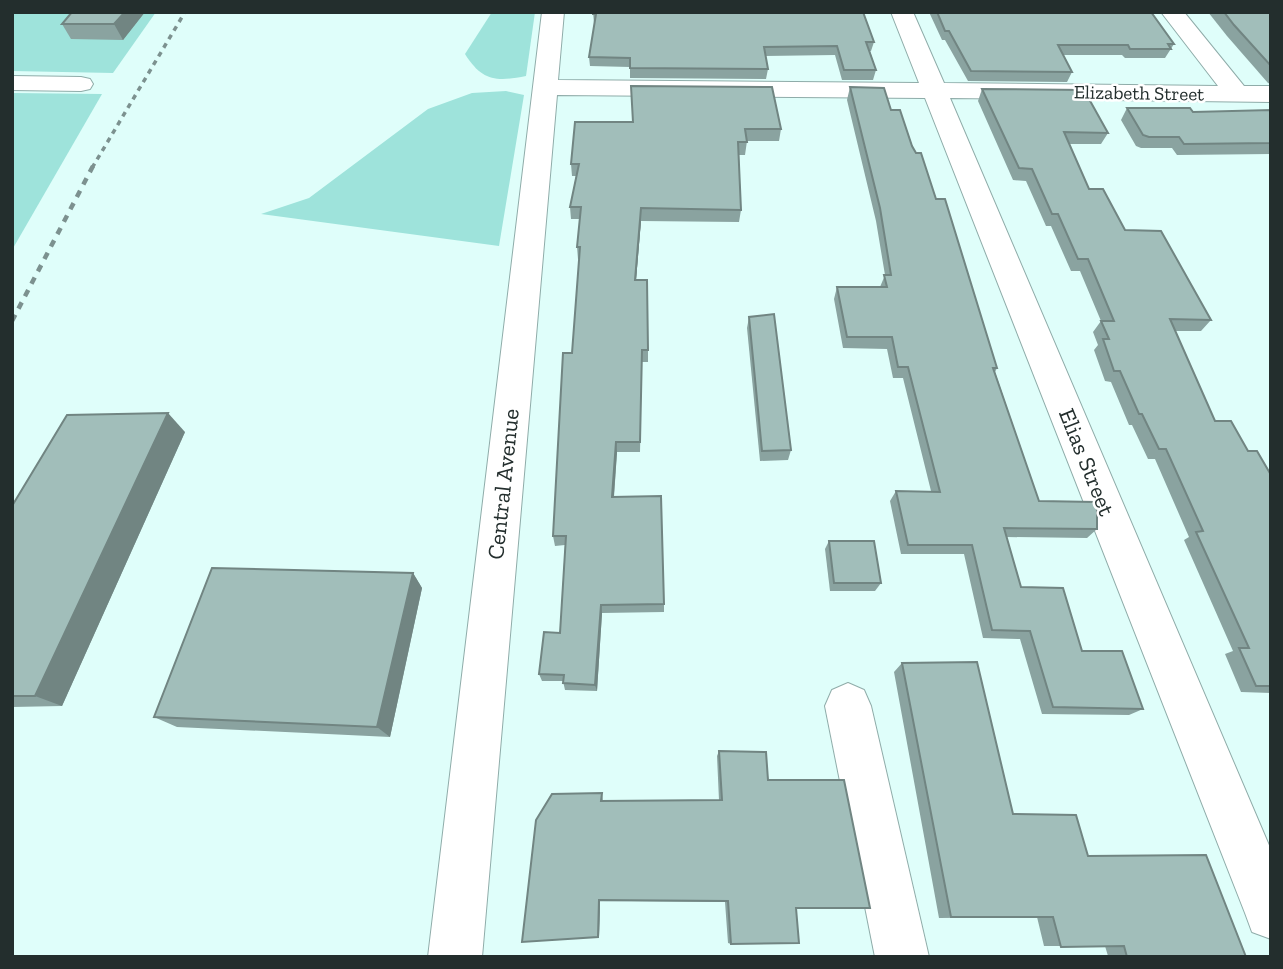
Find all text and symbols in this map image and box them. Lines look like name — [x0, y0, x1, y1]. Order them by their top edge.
street label: Elizabeth Street — [1074, 80, 1204, 106]
street label: Elias Street — [1053, 404, 1121, 520]
street label: Central Avenue — [481, 407, 525, 561]

